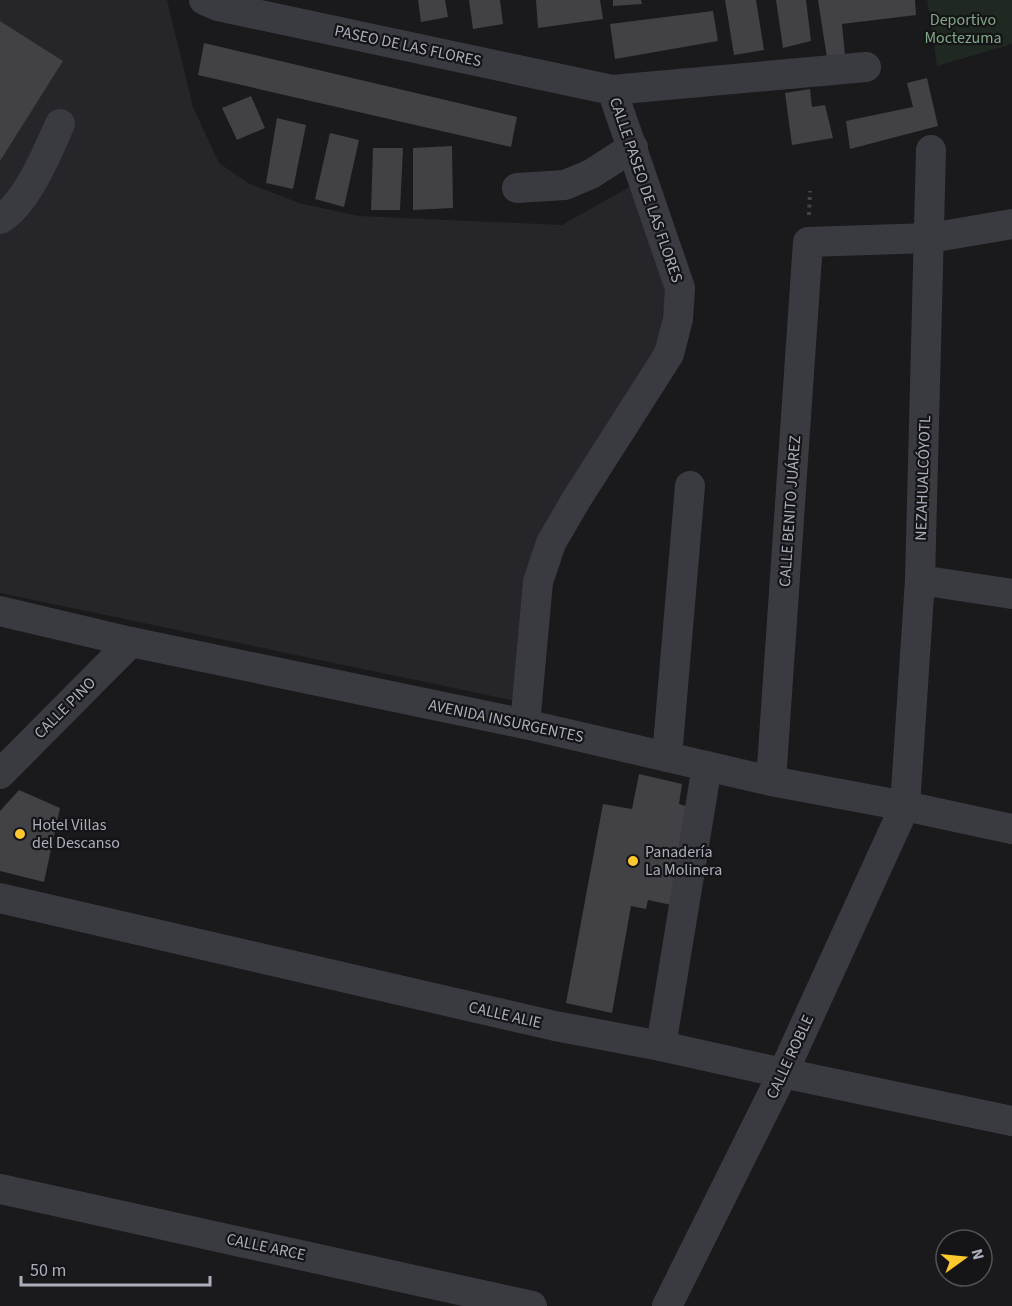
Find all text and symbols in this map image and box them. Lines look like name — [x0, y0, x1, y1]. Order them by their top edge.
park label: Deportivo Moctezuma — [924, 9, 1002, 49]
street label: PASEO DE LAS FLORES — [333, 20, 483, 72]
street label: CALLE PASEO DE LAS FLORES — [604, 94, 688, 286]
street label: NEZAHUALCÓYOTL — [910, 415, 936, 541]
street label: CALLE BENITO JUÁREZ — [774, 434, 806, 588]
street label: CALLE PINO — [29, 672, 101, 744]
street label: AVENIDA INSURGENTES — [426, 694, 586, 748]
place label: Hotel Villas del Descanso — [32, 814, 120, 854]
marker: Hotel Villas del Descanso — [13, 827, 27, 841]
place label: Panadería La Molinera — [645, 841, 722, 881]
marker: Panadería La Molinera — [626, 854, 640, 868]
street label: CALLE ALIE — [466, 996, 544, 1034]
street label: CALLE ROBLE — [761, 1011, 819, 1103]
street label: CALLE ARCE — [224, 1228, 308, 1266]
north arrow — [934, 1228, 994, 1288]
text: N — [966, 1246, 990, 1262]
scale bar — [21, 1249, 210, 1287]
text: 50 m — [30, 1258, 66, 1283]

